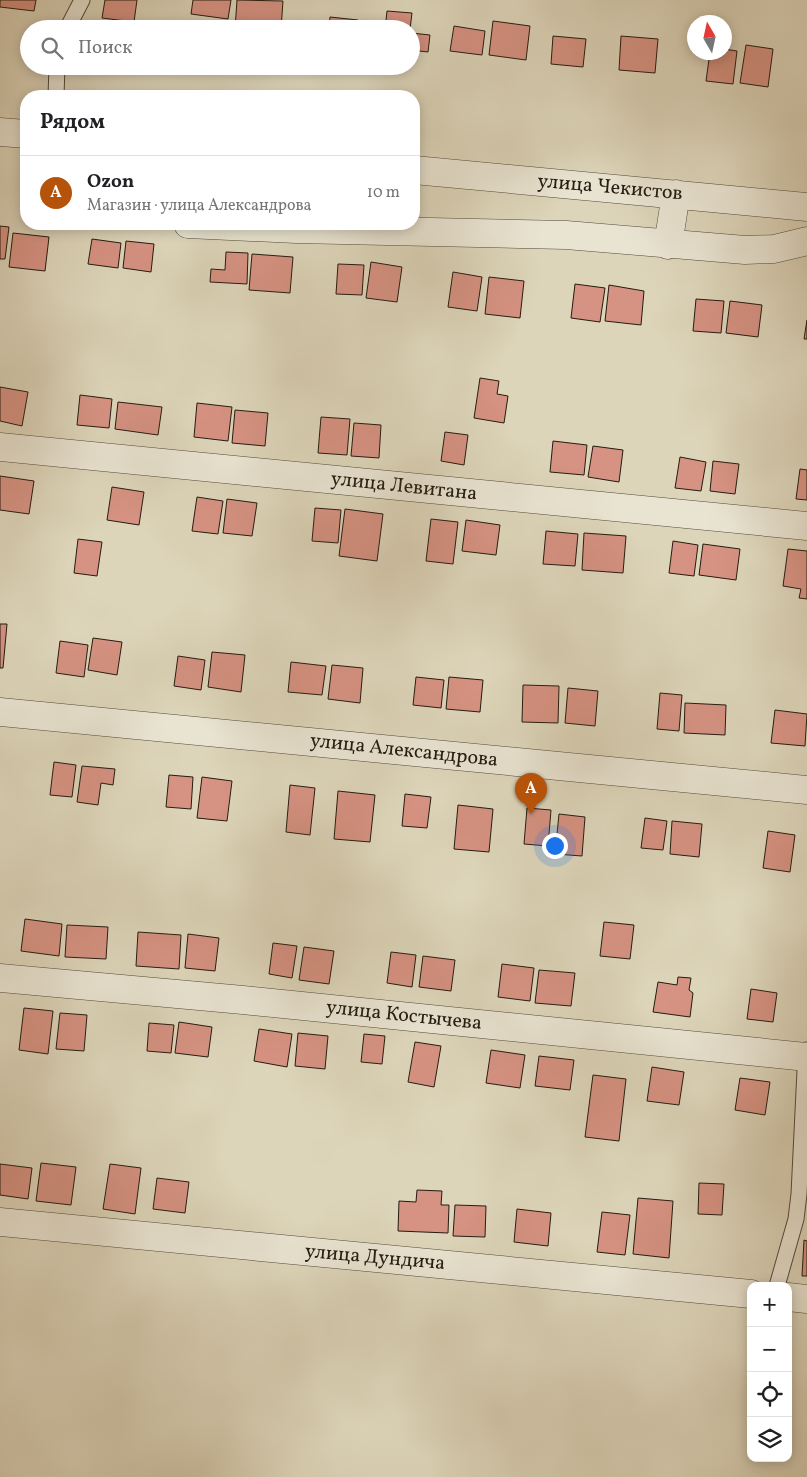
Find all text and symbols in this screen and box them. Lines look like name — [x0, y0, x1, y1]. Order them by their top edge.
north arrow — [687, 15, 732, 60]
search box — [20, 20, 420, 75]
icon: search — [38, 34, 66, 62]
text: Поиск — [78, 35, 132, 61]
text: Рядом — [40, 108, 105, 137]
street label: улица Чекистов — [536, 168, 684, 208]
text: Ozon — [87, 169, 134, 195]
text: A — [50, 182, 62, 204]
text: 10 m — [367, 182, 400, 204]
text: Магазин · улица Александрова — [87, 195, 312, 217]
street label: улица Левитана — [329, 465, 479, 509]
street label: улица Александрова — [308, 727, 500, 775]
pin: A — [515, 773, 547, 814]
your location — [542, 833, 568, 859]
street label: улица Костычева — [325, 994, 483, 1038]
street label: улица Дундича — [304, 1238, 446, 1278]
map controls — [747, 1282, 792, 1462]
button: + — [747, 1282, 792, 1327]
button: − — [747, 1327, 792, 1372]
button: locate — [747, 1372, 792, 1417]
button: layers — [747, 1417, 792, 1462]

